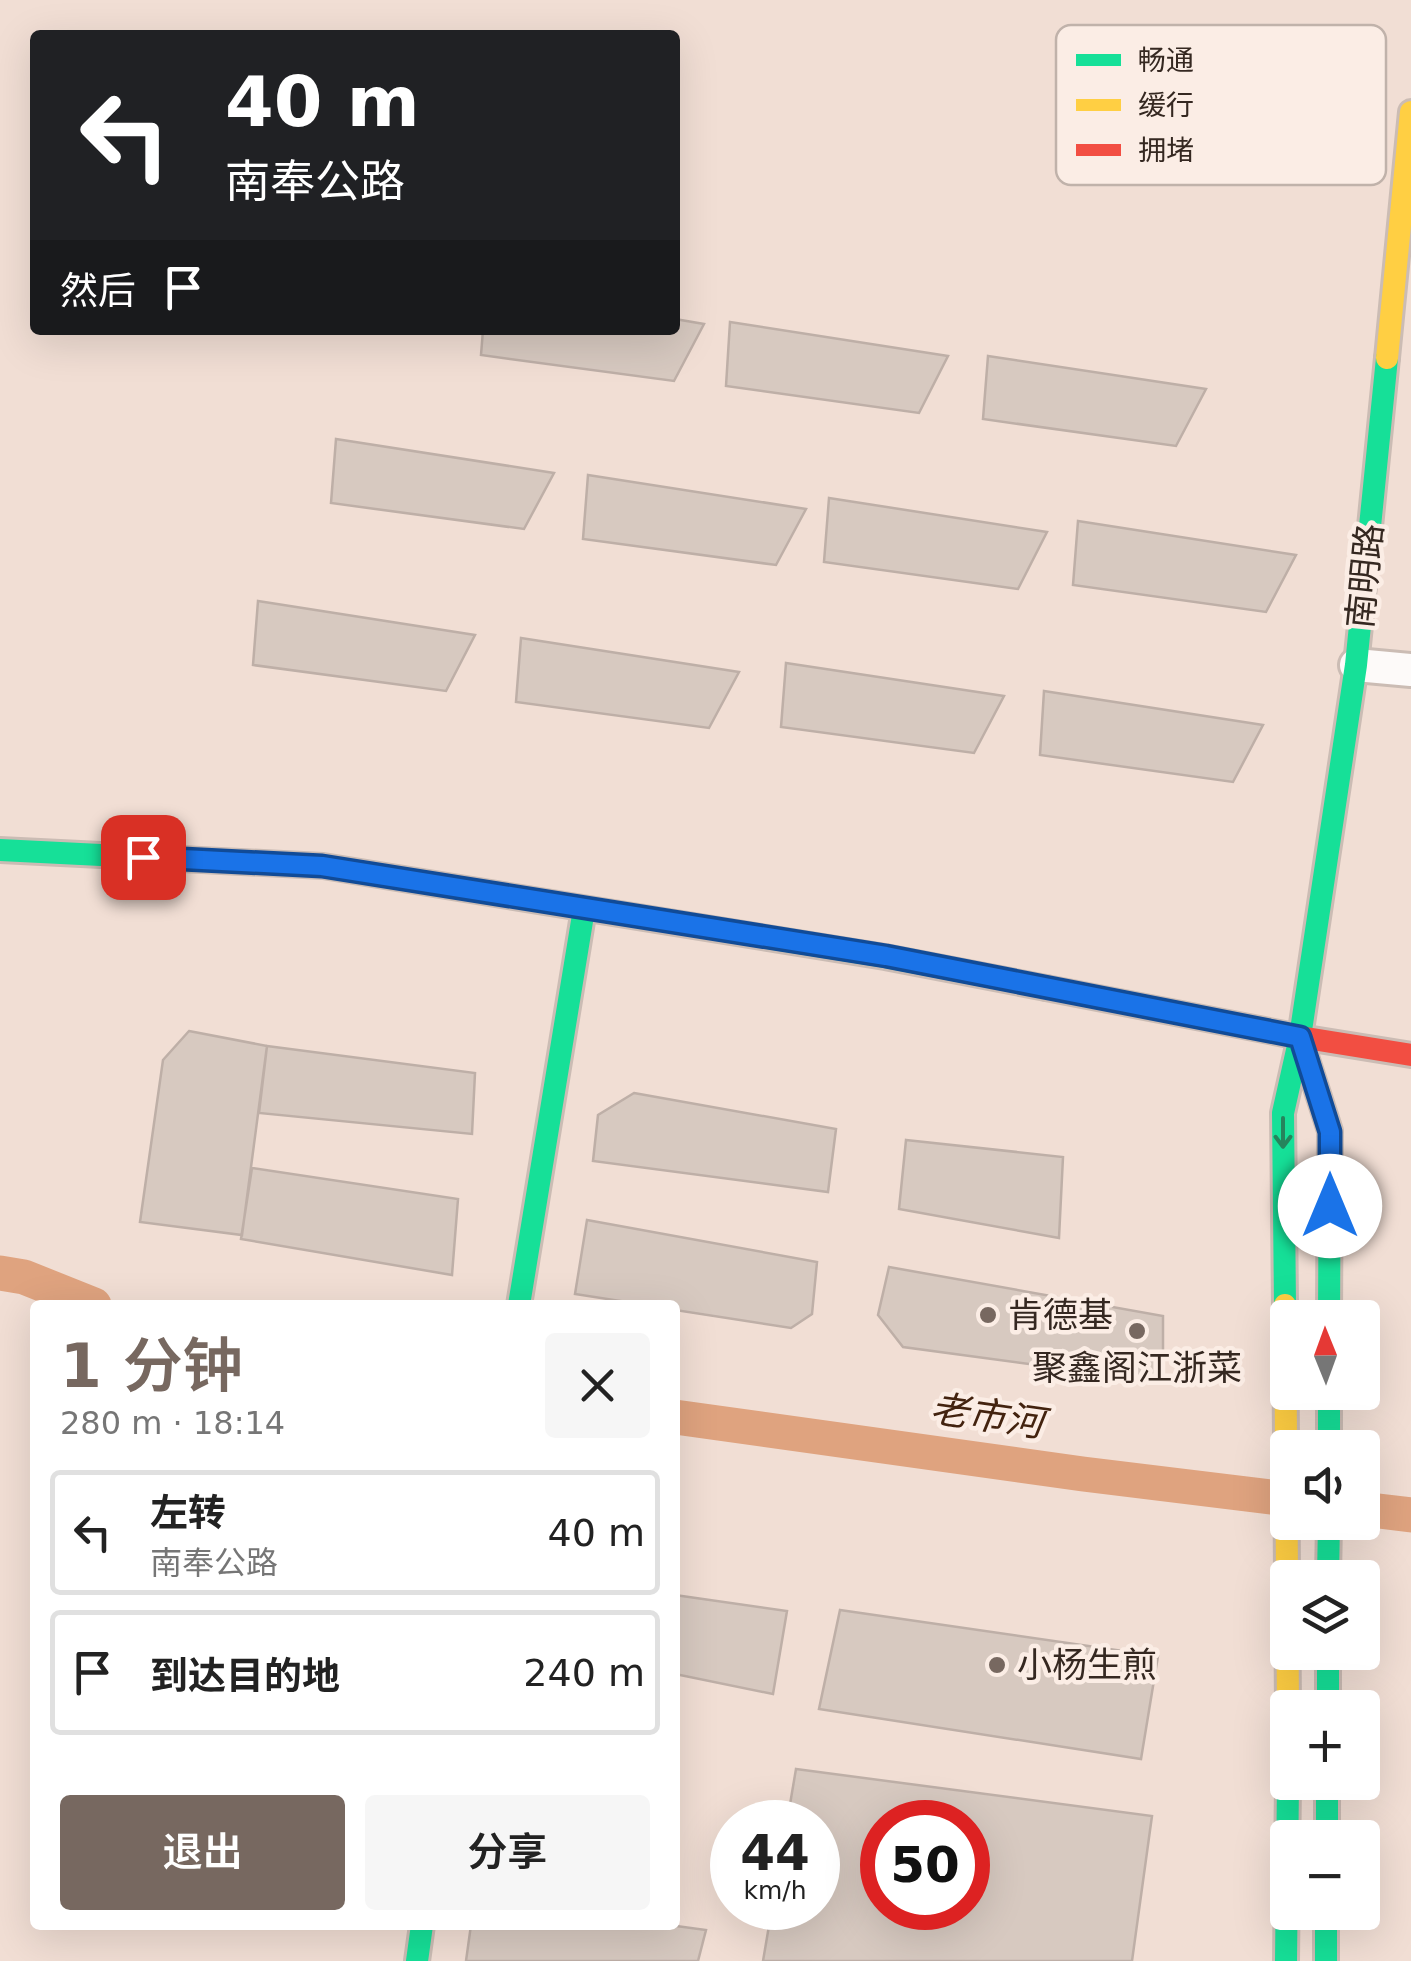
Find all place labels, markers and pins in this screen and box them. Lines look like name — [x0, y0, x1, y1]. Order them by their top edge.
pin — [101, 815, 186, 900]
place label: 肯德基 — [1008, 1295, 1113, 1335]
marker: 肯德基 — [977, 1304, 999, 1326]
marker: 聚鑫阁江浙菜 — [1126, 1320, 1148, 1342]
place label: 聚鑫阁江浙菜 — [1032, 1348, 1242, 1388]
place label: 小杨生煎 — [1017, 1645, 1157, 1685]
marker: 小杨生煎 — [986, 1654, 1008, 1676]

